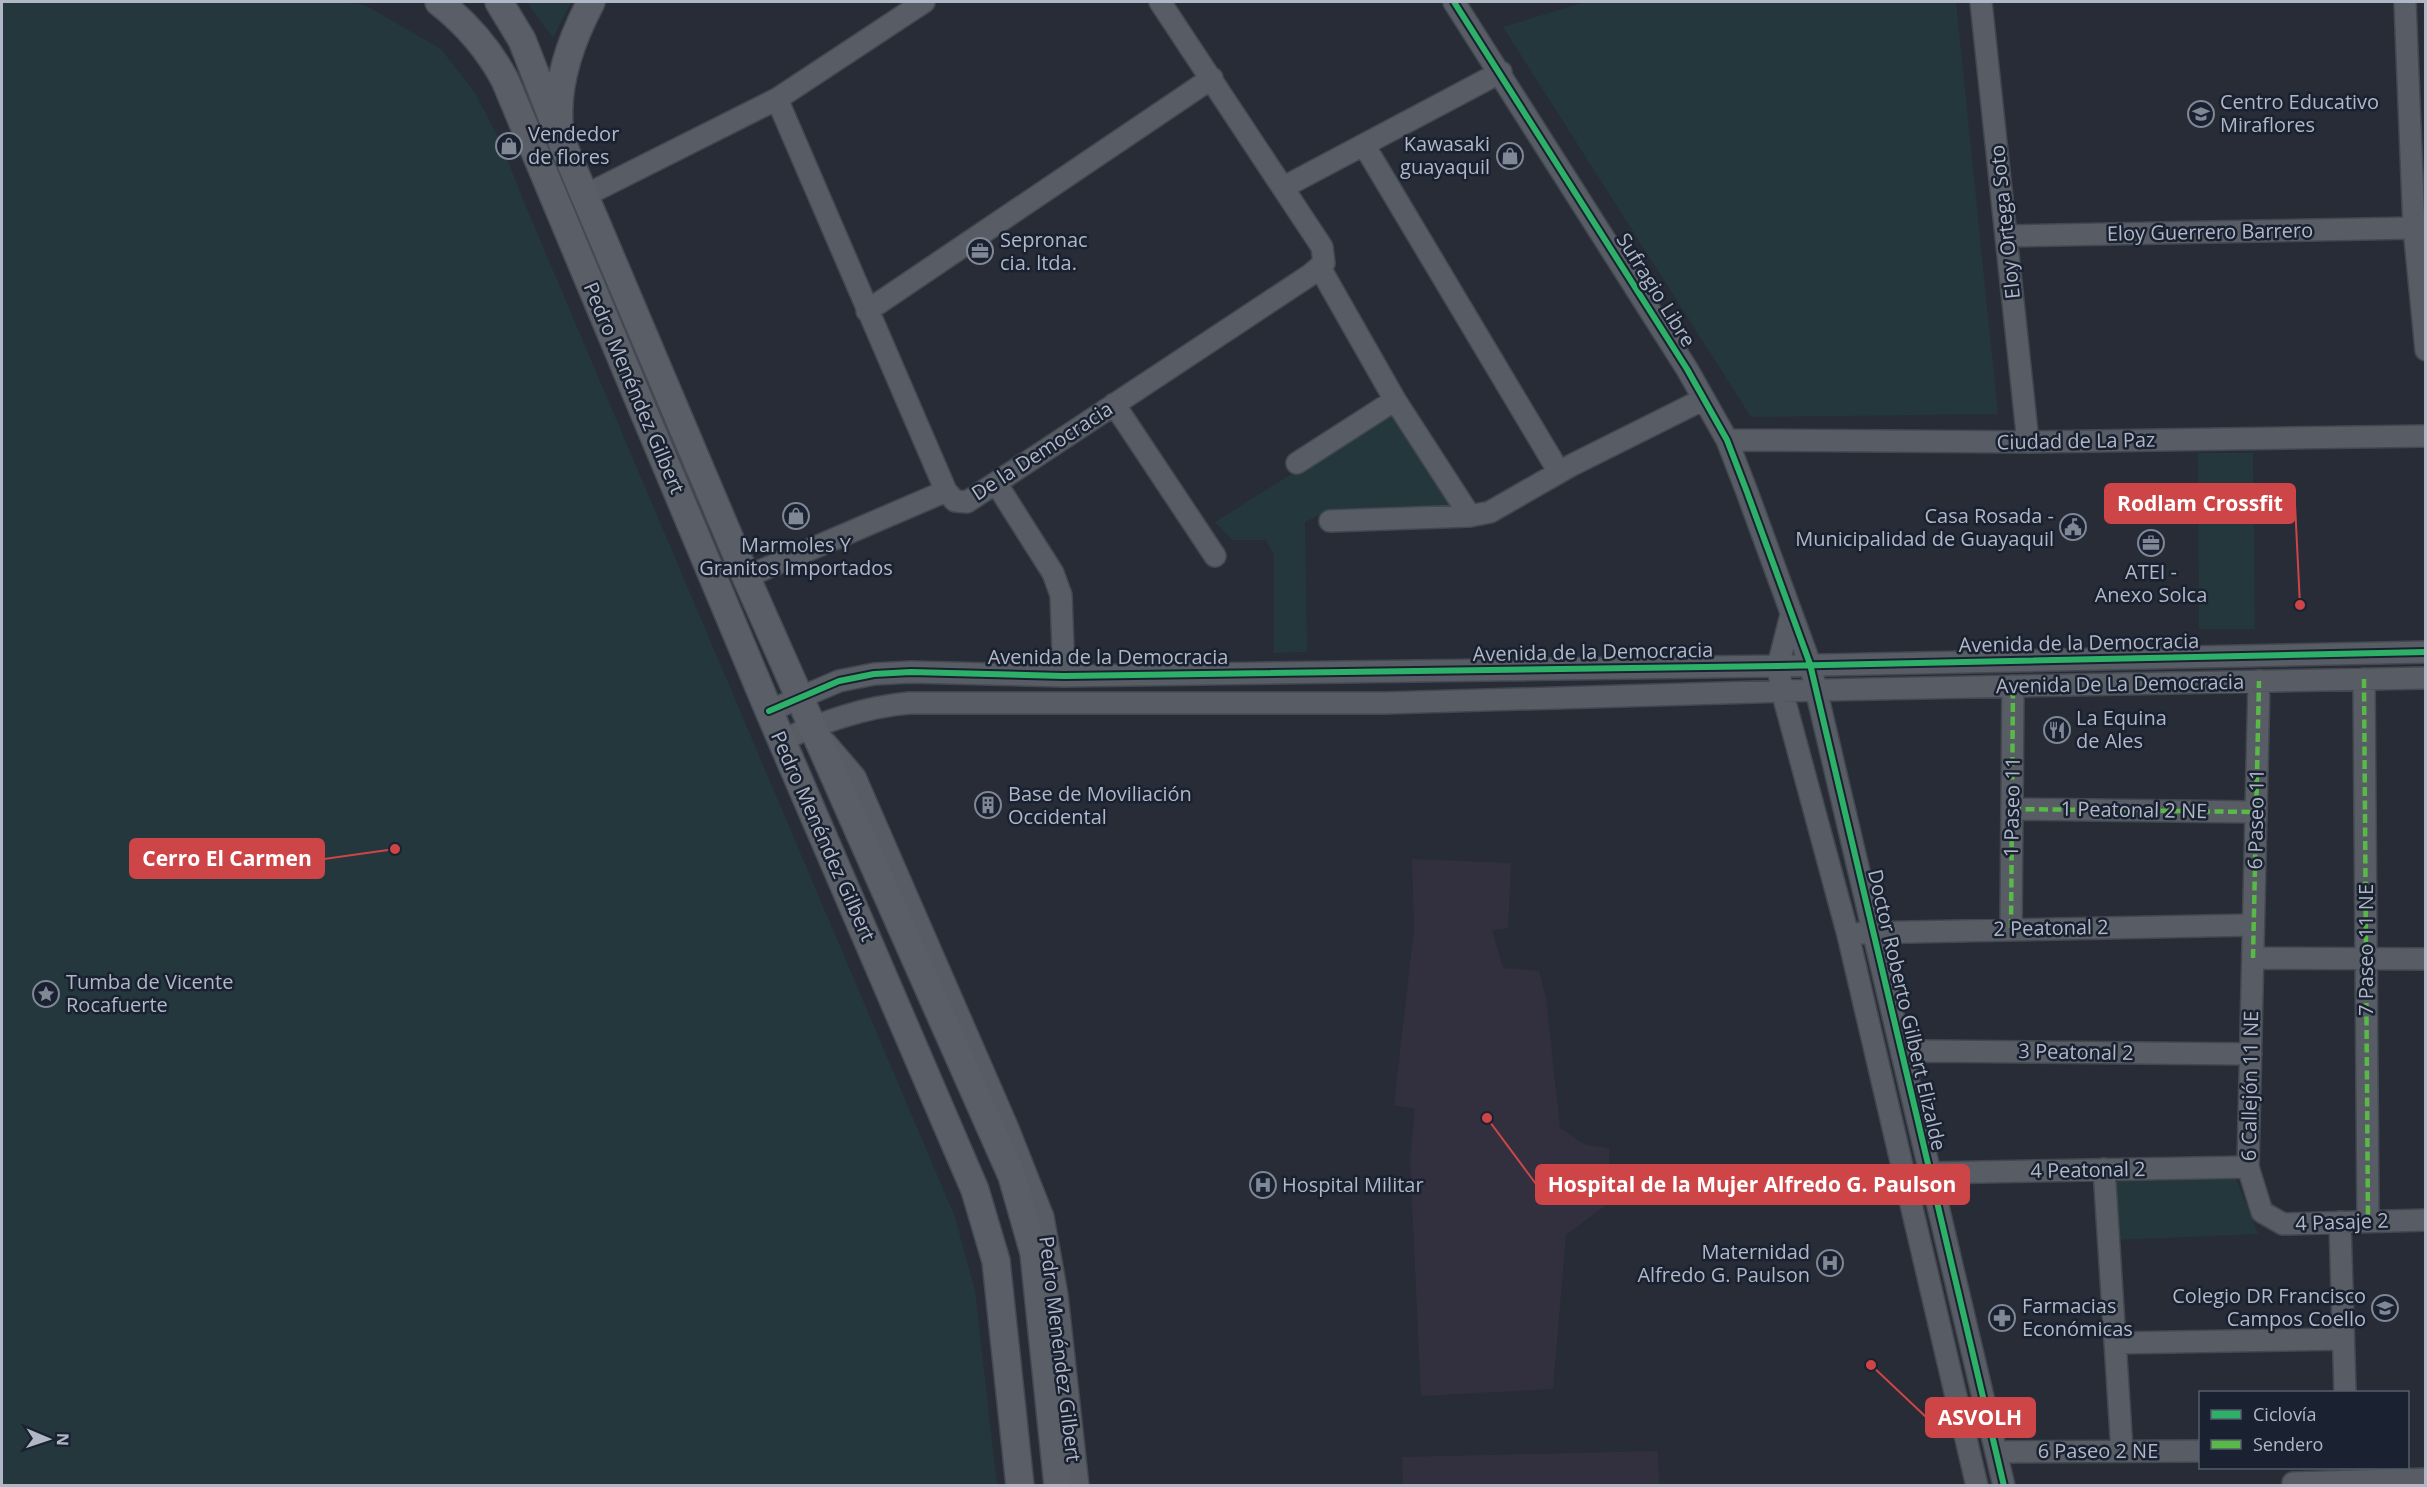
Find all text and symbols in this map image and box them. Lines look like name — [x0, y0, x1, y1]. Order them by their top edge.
place label: Centro Educativo Miraflores — [2220, 88, 2379, 138]
school or university icon: Centro Educativo Miraflores — [2186, 99, 2216, 129]
place label: Vendedor de flores — [528, 120, 619, 170]
place label: Kawasaki guayaquil — [1400, 130, 1490, 180]
shop icon: Vendedor de flores — [494, 131, 524, 161]
shop icon: Kawasaki guayaquil — [1495, 141, 1525, 171]
street label: Eloy Ortega Soto — [1983, 144, 2026, 300]
street label: Eloy Guerrero Barrero — [2107, 216, 2313, 247]
place label: Sepronac cia. ltda. — [1000, 226, 1088, 276]
street label: Sufragio Libre — [1611, 228, 1702, 352]
office icon: Sepronac cia. ltda. — [965, 236, 995, 266]
street label: Pedro Menéndez Gilbert — [578, 278, 691, 498]
street label: De la Democracia — [966, 395, 1118, 506]
street label: Ciudad de La Paz — [1996, 426, 2156, 455]
callout: Rodlam Crossfit — [2105, 484, 2295, 523]
text: Rodlam Crossfit — [2117, 489, 2283, 517]
shop icon: Marmoles Y Granitos Importados — [781, 501, 811, 531]
place label: Casa Rosada - Municipalidad de Guayaquil — [1795, 502, 2054, 552]
public building icon: Casa Rosada - Municipalidad de Guayaquil — [2058, 512, 2088, 542]
office icon: ATEI - Anexo Solca — [2136, 528, 2166, 558]
place label: Marmoles Y Granitos Importados — [699, 531, 893, 581]
place label: ATEI - Anexo Solca — [2095, 558, 2207, 608]
street label: Avenida de la Democracia — [1958, 627, 2200, 658]
street label: Avenida de la Democracia — [1472, 636, 1714, 667]
street label: Avenida de la Democracia — [988, 643, 1228, 670]
street label: Avenida De La Democracia — [1996, 668, 2244, 699]
place label: La Equina de Ales — [2076, 704, 2167, 754]
restaurant icon: La Equina de Ales — [2042, 715, 2072, 745]
street label: Pedro Menéndez Gilbert — [765, 726, 882, 945]
street label: 1 Paseo 11 — [1997, 756, 2026, 858]
street label: 6 Paseo 11 — [2241, 768, 2270, 870]
place label: Base de Moviliación Occidental — [1008, 780, 1192, 830]
building icon: Base de Moviliación Occidental — [973, 790, 1003, 820]
street label: 1 Peatonal 2 NE — [2060, 795, 2208, 824]
callout: Cerro El Carmen — [130, 839, 324, 878]
text: Cerro El Carmen — [142, 844, 312, 872]
street label: Doctor Roberto Gilbert Elizalde — [1862, 867, 1953, 1153]
street label: 7 Paseo 11 NE — [2352, 884, 2379, 1016]
street label: 2 Peatonal 2 — [1993, 913, 2109, 942]
place label: Tumba de Vicente Rocafuerte — [66, 968, 233, 1018]
place icon: Tumba de Vicente Rocafuerte — [31, 979, 61, 1009]
street label: 6 Callejón 11 NE — [2235, 1011, 2264, 1161]
street label: 3 Peatonal 2 — [2018, 1037, 2134, 1066]
street label: 4 Peatonal 2 — [2030, 1155, 2146, 1184]
callout: Hospital de la Mujer Alfredo G. Paulson — [1536, 1165, 1969, 1204]
hospital icon: Hospital Militar — [1248, 1170, 1278, 1200]
text: Hospital de la Mujer Alfredo G. Paulson — [1548, 1170, 1956, 1198]
place label: Hospital Militar — [1282, 1171, 1424, 1198]
street label: 4 Pasaje 2 — [2295, 1206, 2389, 1237]
street label: Pedro Menéndez Gilbert — [1033, 1234, 1088, 1463]
place label: Maternidad Alfredo G. Paulson — [1637, 1238, 1810, 1288]
hospital icon: Maternidad Alfredo G. Paulson — [1815, 1248, 1845, 1278]
place label: Colegio DR Francisco Campos Coello — [2172, 1282, 2366, 1332]
place label: Farmacias Económicas — [2022, 1292, 2133, 1342]
school or university icon: Colegio DR Francisco Campos Coello — [2370, 1293, 2400, 1323]
pharmacy icon: Farmacias Económicas — [1987, 1303, 2017, 1333]
legend — [2199, 1391, 2409, 1469]
callout: ASVOLH — [1926, 1398, 2035, 1437]
text: Ciclovía — [2253, 1402, 2316, 1426]
text: ASVOLH — [1938, 1403, 2022, 1431]
north arrow — [18, 1409, 78, 1469]
text: Sendero — [2253, 1432, 2323, 1456]
text: N — [52, 1433, 74, 1446]
street label: 6 Paseo 2 NE — [2038, 1437, 2158, 1464]

